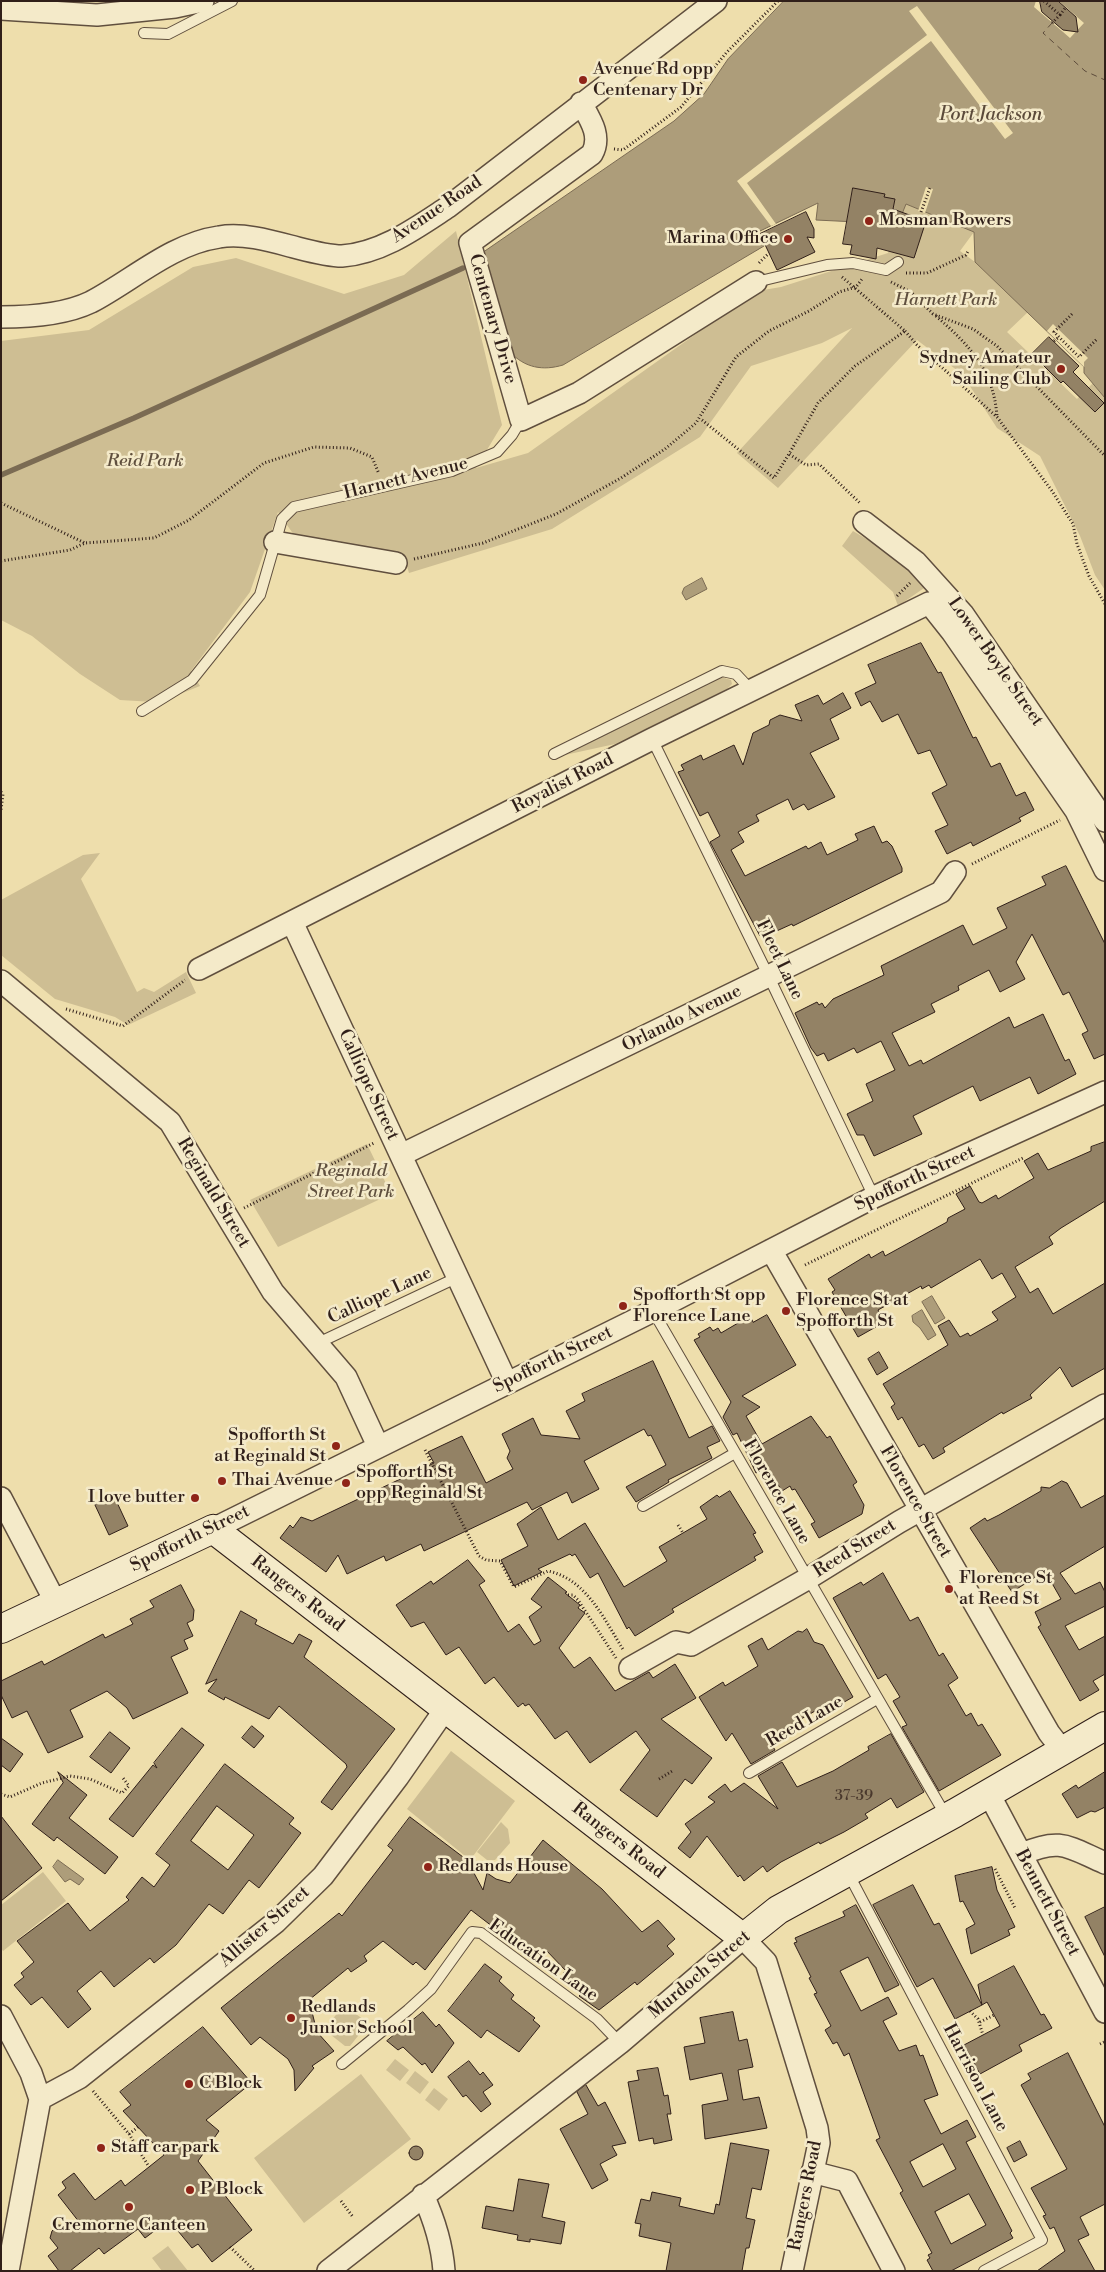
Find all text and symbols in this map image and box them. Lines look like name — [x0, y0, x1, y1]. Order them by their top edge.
place label: Avenue Rd opp Centenary Dr — [593, 59, 713, 102]
marker: Avenue Rd opp Centenary Dr — [577, 74, 589, 86]
water label: Port Jackson — [940, 104, 1042, 126]
street label: Avenue Road — [388, 172, 486, 248]
place label: Mosman Rowers — [879, 210, 1011, 232]
marker: Mosman Rowers — [863, 215, 875, 227]
place label: Marina Office — [667, 228, 778, 250]
marker: Marina Office — [782, 233, 794, 245]
street label: Centenary Drive — [463, 252, 521, 386]
park label: Harnett Park — [895, 290, 997, 312]
place label: Sydney Amateur Sailing Club — [919, 348, 1051, 390]
marker: Sydney Amateur Sailing Club — [1055, 363, 1067, 375]
park label: Reid Park — [106, 451, 184, 473]
street label: Harnett Avenue — [342, 453, 470, 505]
street label: Lower Boyle Street — [942, 593, 1048, 731]
street label: Royalist Road — [509, 749, 617, 819]
street label: Fleet Lane — [750, 916, 808, 1004]
street label: Orlando Avenue — [619, 981, 745, 1057]
street label: Calliope Street — [333, 1026, 403, 1144]
street label: Reginald Street — [172, 1134, 254, 1252]
street label: Spofforth Street — [851, 1142, 979, 1216]
park label: Reginald Street Park — [308, 1161, 394, 1204]
street label: Calliope Lane — [325, 1262, 435, 1330]
place label: Spofforth St opp Florence Lane — [633, 1285, 766, 1328]
place label: Florence St at Spofforth St — [796, 1290, 909, 1332]
marker: Spofforth St opp Florence Lane — [617, 1300, 629, 1312]
marker: Florence St at Spofforth St — [780, 1305, 792, 1317]
street label: Spofforth Street — [490, 1322, 616, 1398]
place label: Spofforth St at Reginald St — [214, 1425, 326, 1468]
street label: Florence Lane — [737, 1436, 815, 1548]
marker: Spofforth St at Reginald St — [330, 1440, 342, 1452]
street label: Florence Street — [874, 1442, 956, 1562]
place label: Spofforth St opp Reginald St — [356, 1462, 483, 1505]
place label: Thai Avenue — [232, 1470, 333, 1492]
marker: Thai Avenue — [216, 1475, 228, 1487]
marker: Spofforth St opp Reginald St — [340, 1477, 352, 1489]
place label: I love butter — [88, 1487, 185, 1509]
marker: I love butter — [189, 1492, 201, 1504]
street label: Spofforth Street — [127, 1501, 253, 1577]
street label: Reed Street — [810, 1515, 900, 1583]
street label: Rangers Road — [246, 1551, 348, 1637]
place label: Florence St at Reed St — [959, 1568, 1052, 1610]
marker: Florence St at Reed St — [943, 1583, 955, 1595]
street label: Reed Lane — [763, 1691, 847, 1753]
house number: 37-39 — [835, 1787, 873, 1805]
street label: Rangers Road — [567, 1798, 669, 1884]
street label: Bennett Street — [1010, 1846, 1084, 1960]
place label: Redlands House — [438, 1856, 568, 1878]
marker: Redlands House — [422, 1861, 434, 1873]
street label: Allister Street — [215, 1882, 315, 1972]
street label: Education Lane — [484, 1915, 602, 2007]
street label: Murdoch Street — [645, 1926, 755, 2024]
place label: Redlands Junior School — [301, 1997, 413, 2040]
marker: Redlands Junior School — [285, 2012, 297, 2024]
street label: Harrison Lane — [938, 2020, 1012, 2136]
place label: C Block — [199, 2073, 262, 2095]
marker: C Block — [183, 2078, 195, 2090]
place label: Staff car park — [111, 2137, 219, 2159]
street label: Rangers Road — [785, 2139, 827, 2253]
marker: Staff car park — [95, 2142, 107, 2154]
place label: P Block — [200, 2179, 263, 2201]
marker: P Block — [184, 2184, 196, 2196]
marker: Cremorne Canteen — [123, 2201, 135, 2213]
place label: Cremorne Canteen — [52, 2215, 206, 2237]

